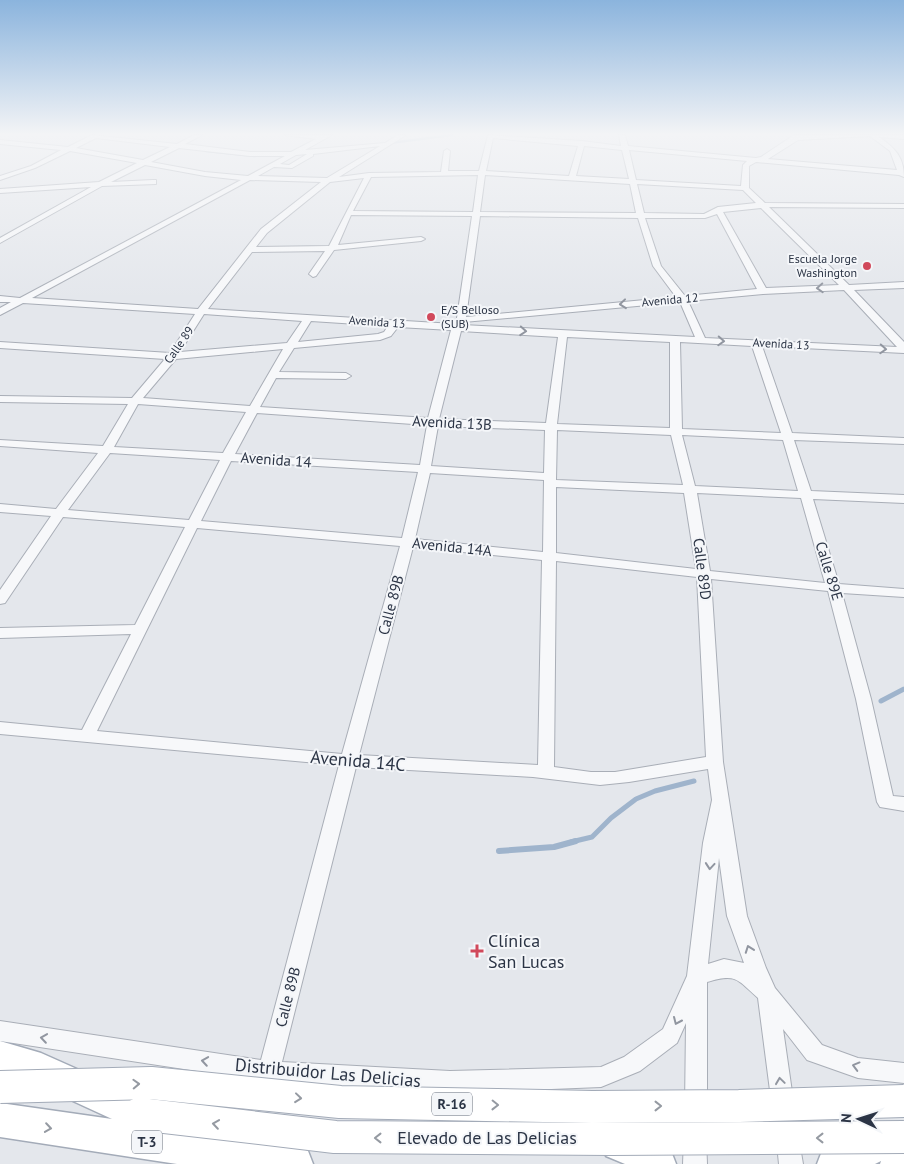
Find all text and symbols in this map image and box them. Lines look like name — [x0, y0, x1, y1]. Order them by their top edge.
place label: Escuela Jorge Washington — [788, 251, 857, 280]
marker: Escuela Jorge Washington — [861, 260, 873, 272]
one-way arrow — [816, 283, 824, 294]
street label: Avenida 12 — [641, 290, 699, 309]
one-way arrow — [619, 299, 627, 310]
place label: E/S Belloso (SUB) — [441, 302, 499, 331]
marker: E/S Belloso (SUB) — [425, 311, 437, 323]
street label: Avenida 13 — [348, 312, 406, 331]
street label: Calle 89 — [160, 323, 197, 366]
one-way arrow — [520, 325, 528, 336]
street label: Avenida 13 — [752, 335, 810, 352]
one-way arrow — [717, 336, 725, 347]
one-way arrow — [880, 344, 887, 354]
street label: Avenida 13B — [412, 411, 492, 434]
street label: Avenida 14 — [240, 448, 312, 471]
street label: Avenida 14A — [411, 533, 493, 560]
street label: Calle 89D — [689, 537, 716, 601]
street label: Calle 89E — [812, 539, 847, 603]
street label: Calle 89B — [373, 573, 408, 637]
street label: Avenida 14C — [309, 745, 407, 776]
one-way arrow — [704, 862, 715, 870]
place label: Clínica San Lucas — [488, 929, 564, 973]
marker: Clínica San Lucas — [470, 944, 484, 958]
one-way arrow — [745, 945, 755, 953]
street label: Calle 89B — [271, 965, 304, 1029]
one-way arrow — [673, 1016, 684, 1025]
one-way arrow — [40, 1033, 49, 1043]
street label: Distribuidor Las Delicias — [234, 1053, 422, 1092]
one-way arrow — [201, 1057, 210, 1067]
one-way arrow — [852, 1062, 860, 1072]
one-way arrow — [775, 1077, 786, 1085]
one-way arrow — [132, 1079, 140, 1089]
one-way arrow — [294, 1092, 302, 1103]
road number: R-16 — [432, 1092, 472, 1116]
north arrow — [834, 1094, 884, 1144]
one-way arrow — [492, 1100, 499, 1110]
one-way arrow — [654, 1101, 662, 1111]
text: N — [837, 1113, 855, 1123]
one-way arrow — [212, 1119, 220, 1130]
one-way arrow — [44, 1122, 53, 1132]
street label: Elevado de Las Delicias — [397, 1126, 577, 1149]
road number: T-3 — [132, 1130, 162, 1154]
one-way arrow — [816, 1132, 824, 1143]
one-way arrow — [374, 1133, 382, 1143]

